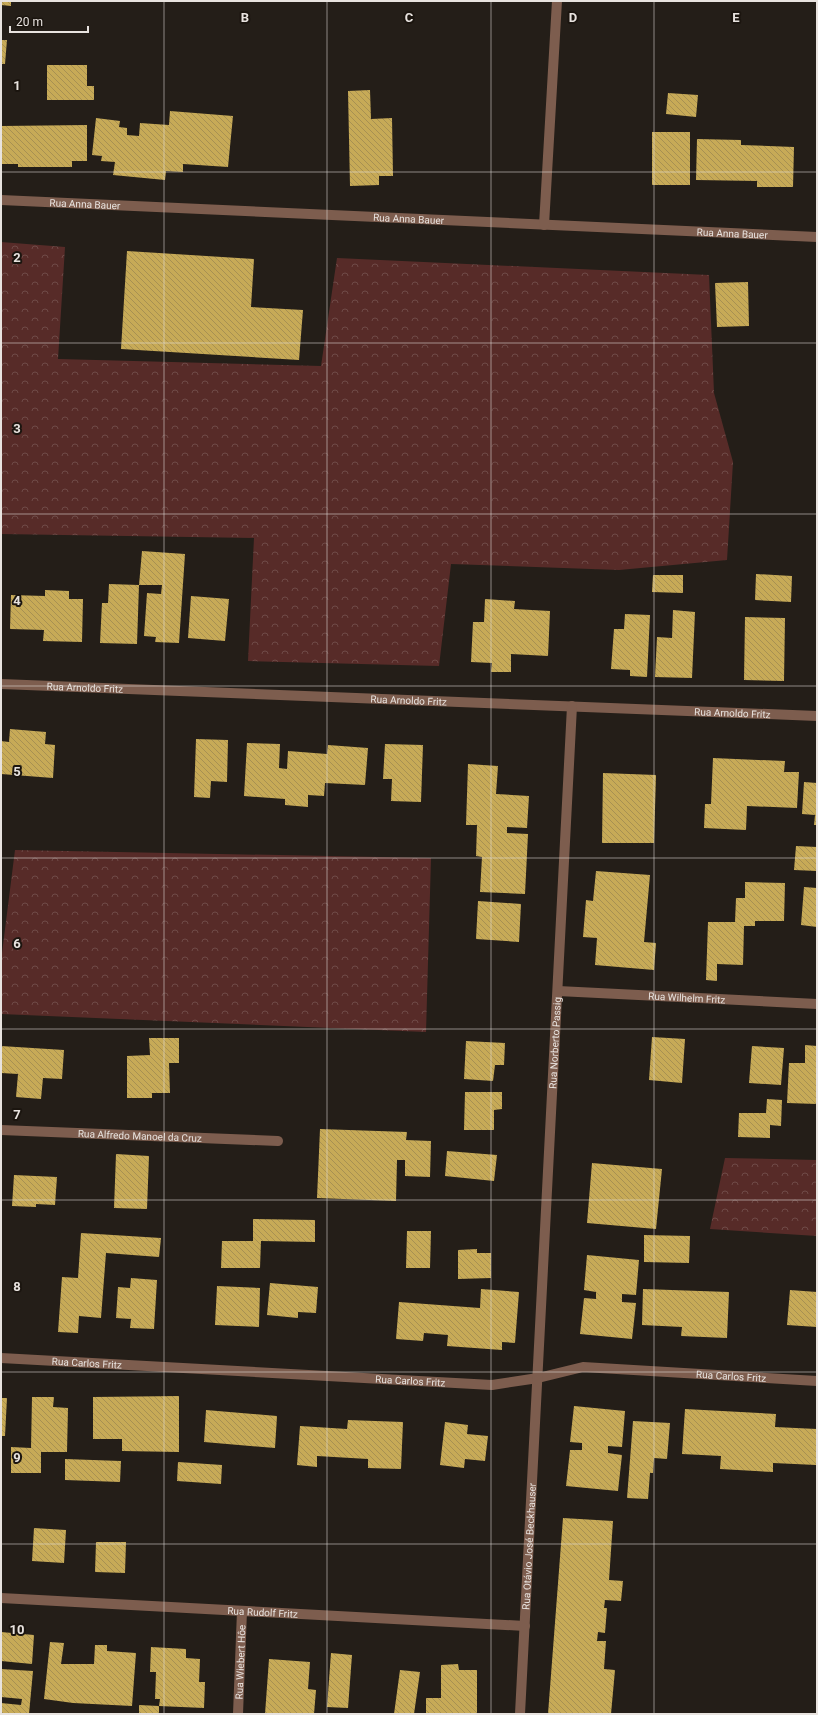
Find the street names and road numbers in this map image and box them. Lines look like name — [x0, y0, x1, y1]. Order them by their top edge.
street label: Rua Anna Bauer — [49, 197, 121, 211]
street label: Rua Anna Bauer — [373, 212, 445, 226]
street label: Rua Anna Bauer — [696, 227, 769, 241]
street label: Rua Arnoldo Fritz — [46, 681, 123, 695]
street label: Rua Arnoldo Fritz — [370, 693, 447, 707]
street label: Rua Arnoldo Fritz — [694, 706, 771, 720]
street label: Rua Wilhelm Fritz — [648, 991, 726, 1005]
street label: Rua Norberto Passig — [547, 997, 563, 1089]
street label: Rua Alfredo Manoel da Cruz — [78, 1128, 202, 1144]
street label: Rua Carlos Fritz — [51, 1356, 122, 1371]
street label: Rua Carlos Fritz — [696, 1369, 767, 1384]
street label: Rua Carlos Fritz — [375, 1374, 446, 1388]
street label: Rua Otávio José Beckhauser — [520, 1482, 538, 1610]
street label: Rua Rudolf Fritz — [227, 1605, 298, 1620]
street label: Rua Wiebert Hôe — [234, 1624, 247, 1700]

